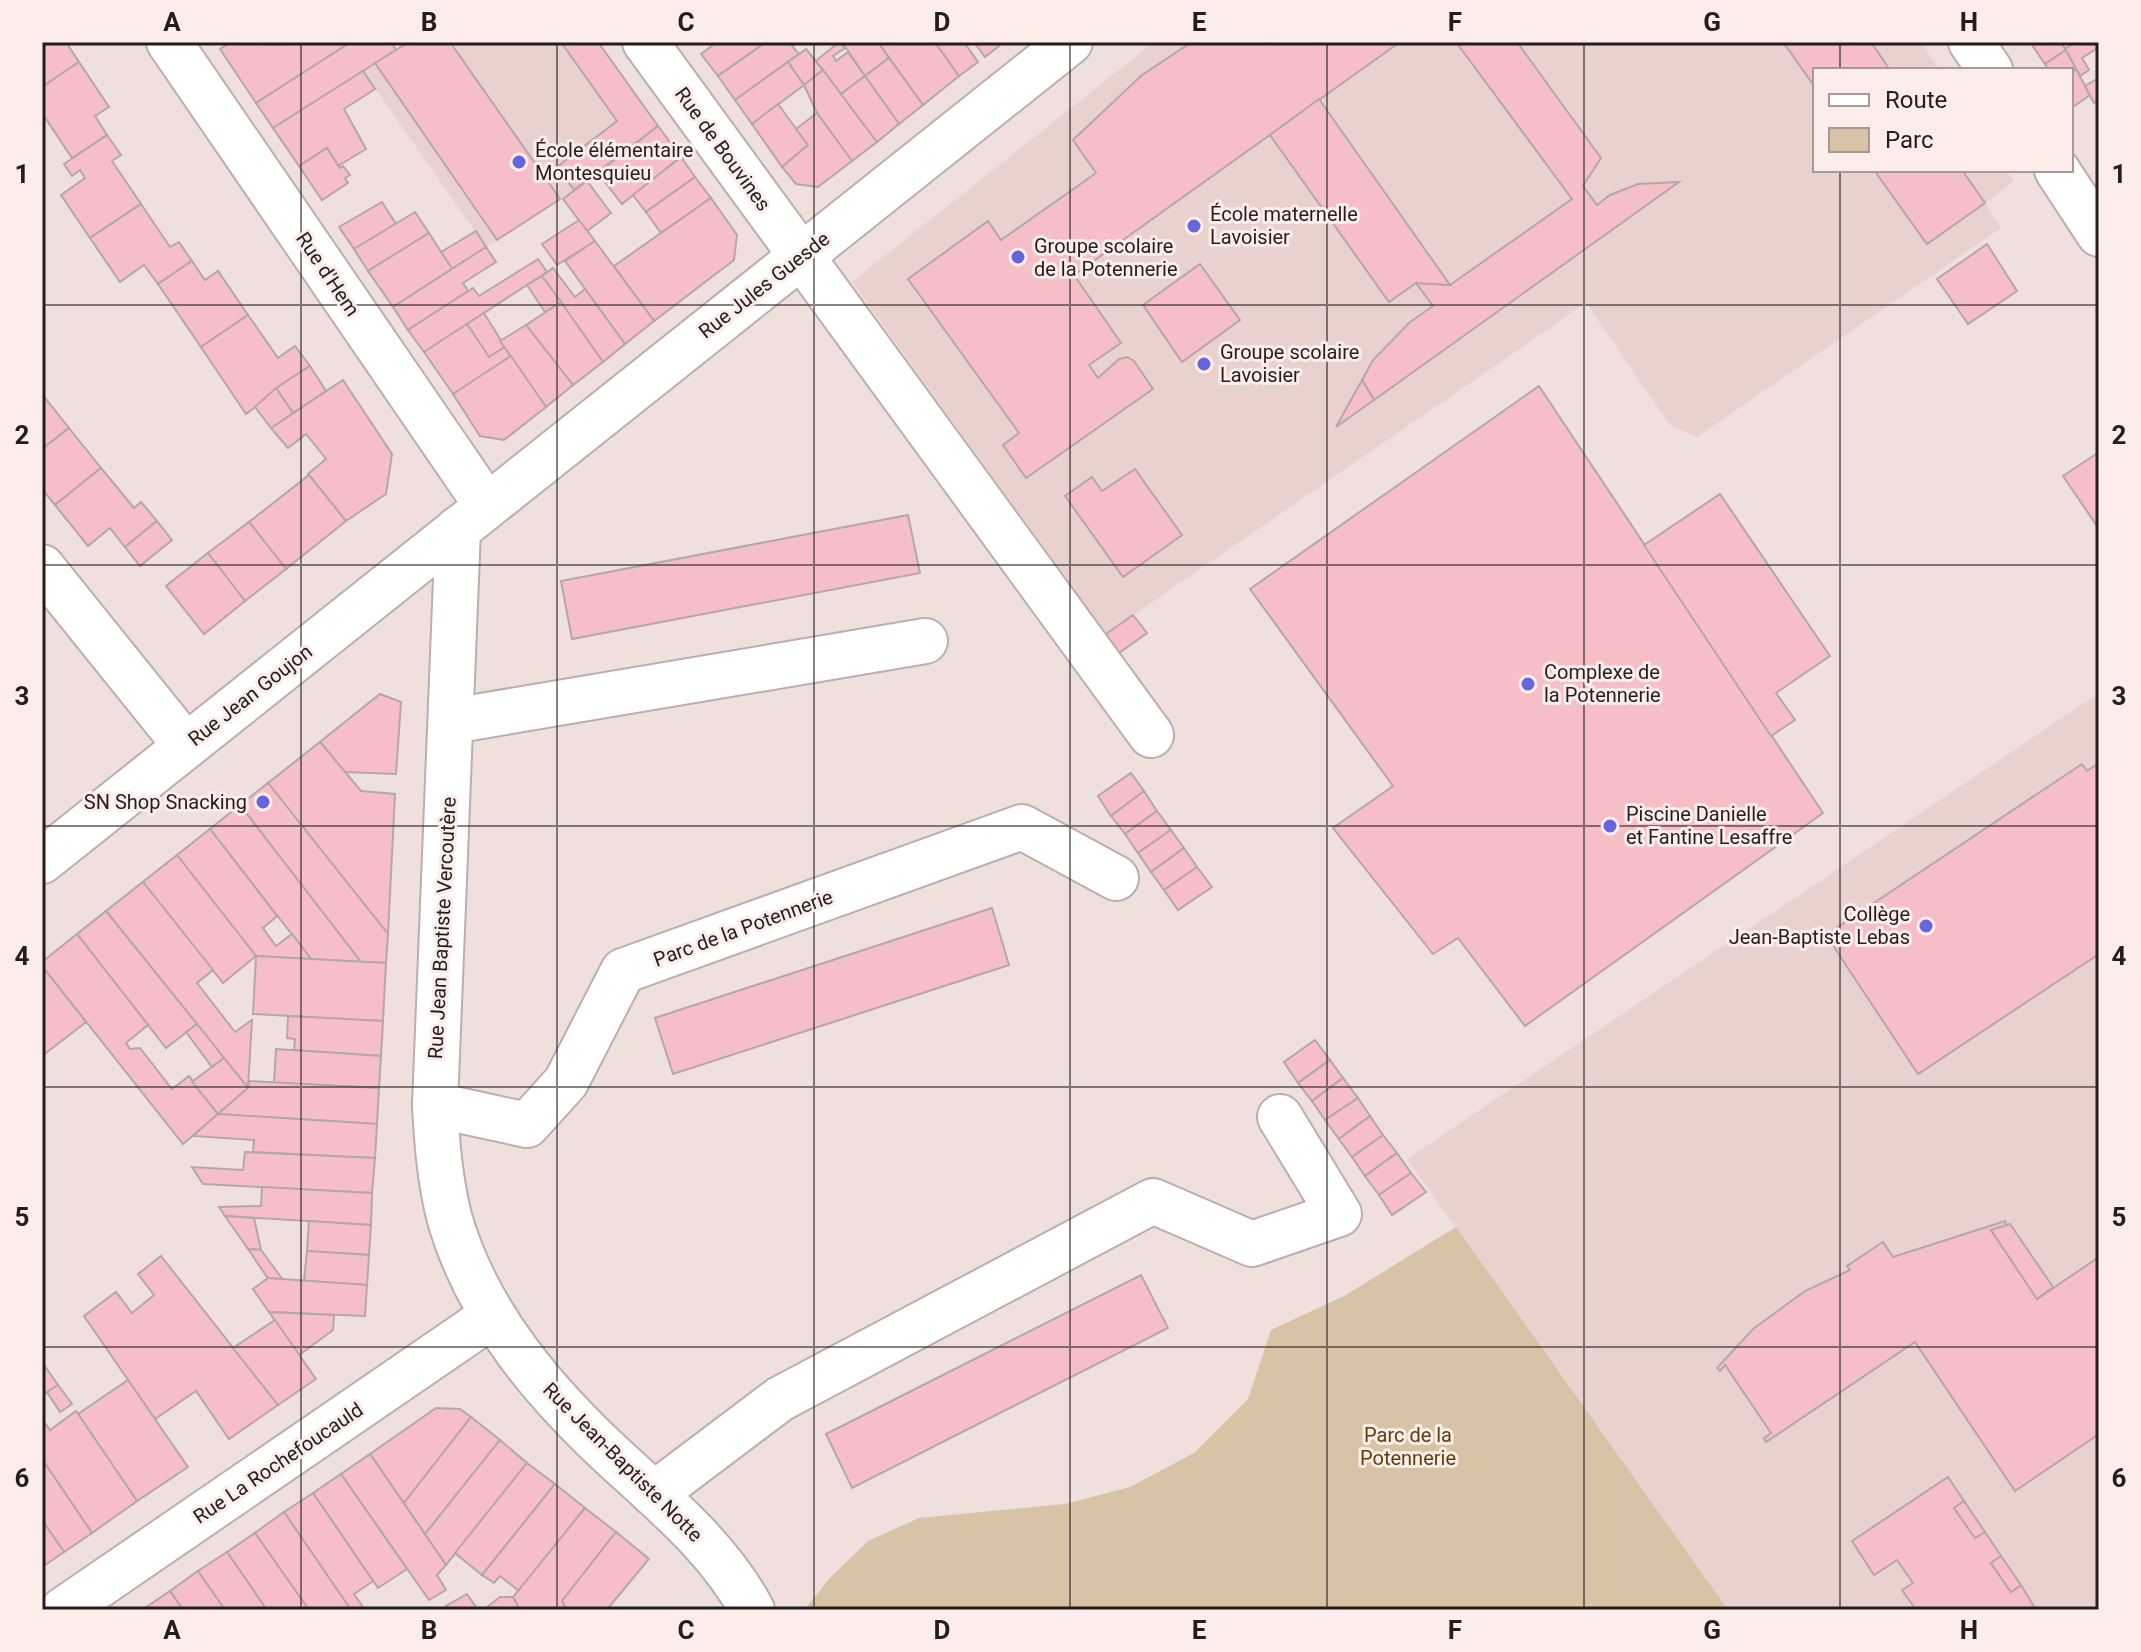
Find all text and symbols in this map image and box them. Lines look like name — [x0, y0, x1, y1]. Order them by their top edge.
text: A — [163, 7, 181, 37]
text: B — [421, 7, 437, 37]
text: C — [677, 7, 695, 37]
text: D — [934, 7, 950, 37]
text: E — [1192, 7, 1207, 37]
text: F — [1448, 7, 1462, 37]
text: G — [1703, 7, 1721, 37]
text: H — [1960, 7, 1978, 37]
legend — [1813, 68, 2073, 172]
street label: Rue de Bouvines — [670, 82, 776, 216]
text: Route — [1885, 86, 1947, 114]
text: Parc — [1885, 126, 1934, 154]
place label: École élémentaire Montesquieu — [535, 138, 693, 185]
marker: École élémentaire Montesquieu — [510, 153, 528, 171]
text: 1 — [15, 159, 29, 189]
text: 1 — [2112, 159, 2126, 189]
place label: École maternelle Lavoisier — [1210, 202, 1358, 249]
marker: École maternelle Lavoisier — [1185, 217, 1203, 235]
street label: Rue d'Hem — [291, 227, 365, 321]
street label: Rue Jules Guesde — [694, 227, 834, 343]
place label: Groupe scolaire de la Potennerie — [1034, 234, 1178, 281]
marker: Groupe scolaire de la Potennerie — [1009, 248, 1027, 266]
place label: Groupe scolaire Lavoisier — [1220, 340, 1359, 387]
marker: Groupe scolaire Lavoisier — [1195, 355, 1213, 373]
text: 2 — [15, 420, 29, 450]
text: 2 — [2112, 420, 2126, 450]
street label: Rue Jean Goujon — [183, 639, 317, 751]
place label: Complexe de la Potennerie — [1544, 660, 1661, 707]
marker: Complexe de la Potennerie — [1519, 675, 1537, 693]
text: 3 — [15, 681, 29, 711]
text: 3 — [2112, 681, 2126, 711]
place label: SN Shop Snacking — [84, 790, 247, 814]
marker: SN Shop Snacking — [254, 793, 272, 811]
street label: Rue Jean Baptiste Vercoutère — [423, 796, 461, 1060]
place label: Piscine Danielle et Fantine Lesaffre — [1626, 802, 1792, 849]
marker: Piscine Danielle et Fantine Lesaffre — [1601, 817, 1619, 835]
street label: Parc de la Potennerie — [650, 884, 836, 972]
place label: Collège Jean-Baptiste Lebas — [1729, 902, 1910, 949]
marker: Collège Jean-Baptiste Lebas — [1917, 917, 1935, 935]
text: 4 — [15, 941, 30, 971]
text: 4 — [2112, 941, 2127, 971]
text: 5 — [15, 1202, 29, 1232]
text: 5 — [2112, 1202, 2126, 1232]
street label: Rue Jean-Baptiste Notte — [538, 1377, 708, 1547]
street label: Rue La Rochefoucauld — [189, 1397, 367, 1529]
park label: Parc de la Potennerie — [1360, 1423, 1456, 1470]
text: 6 — [15, 1463, 30, 1493]
text: 6 — [2112, 1463, 2127, 1493]
text: A — [163, 1615, 181, 1645]
text: B — [421, 1615, 437, 1645]
text: C — [677, 1615, 695, 1645]
text: D — [934, 1615, 950, 1645]
text: E — [1192, 1615, 1207, 1645]
text: F — [1448, 1615, 1462, 1645]
text: G — [1703, 1615, 1721, 1645]
text: H — [1960, 1615, 1978, 1645]

